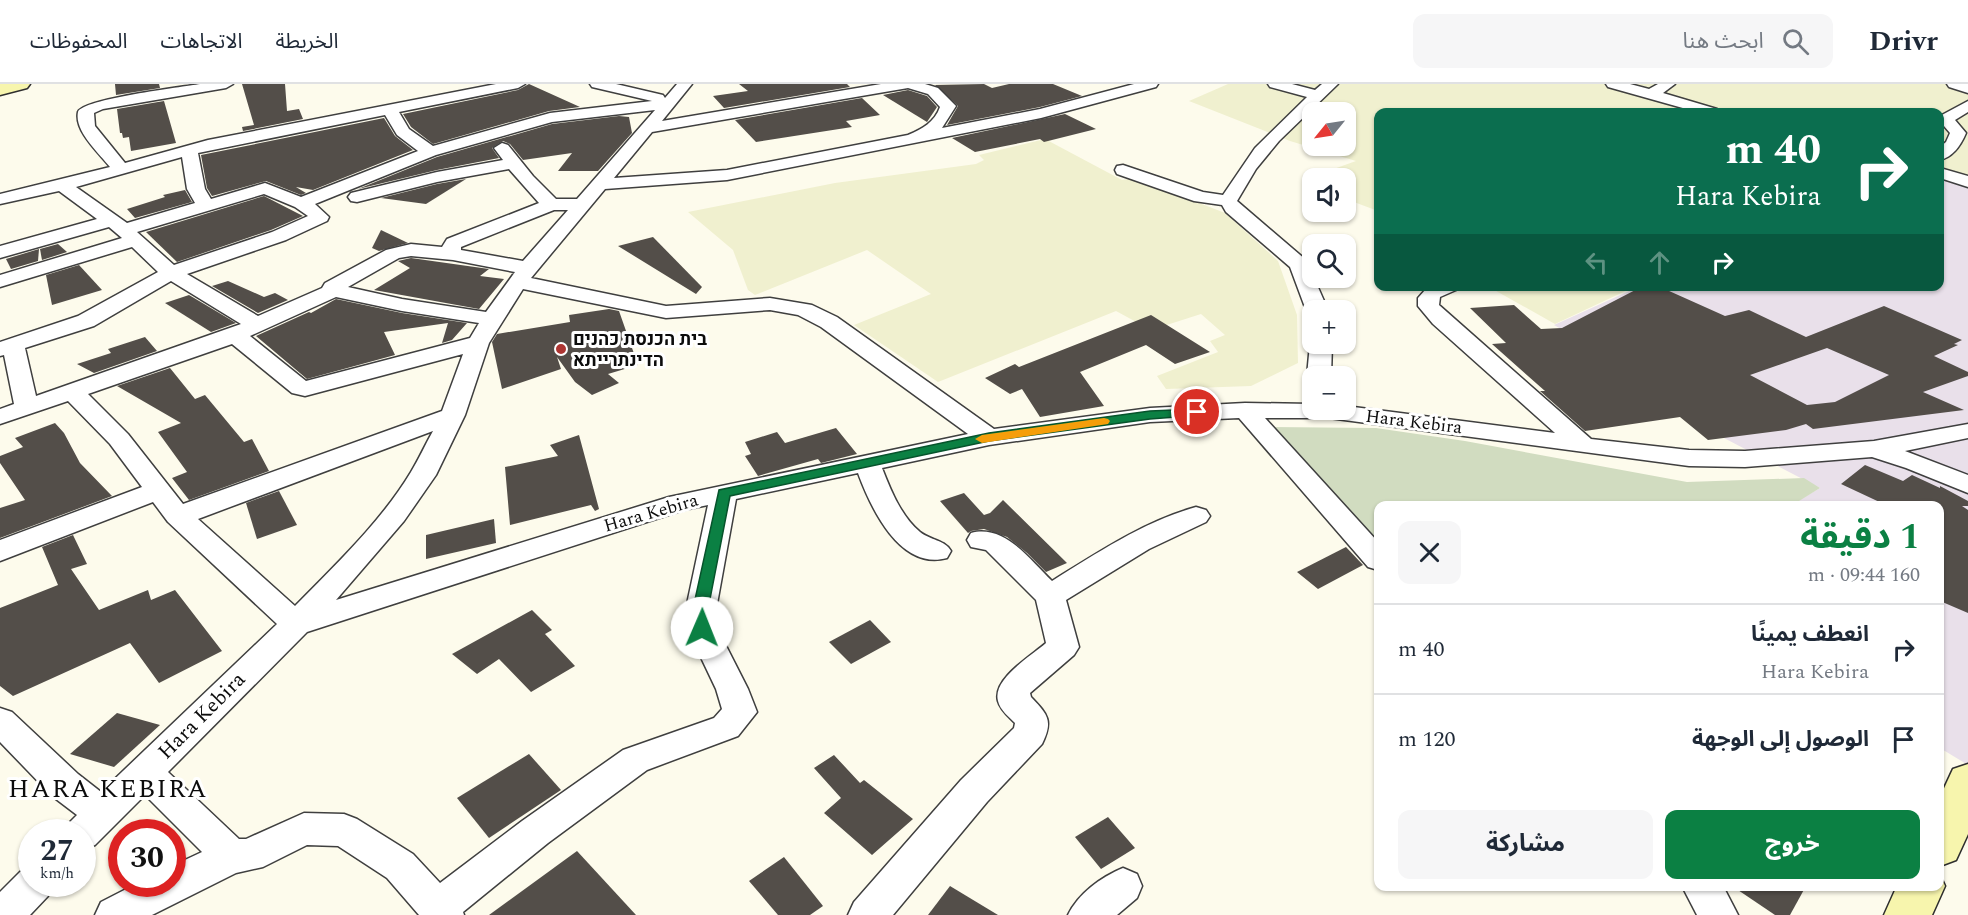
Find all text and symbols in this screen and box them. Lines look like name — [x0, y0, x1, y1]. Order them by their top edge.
search box — [1413, 14, 1833, 68]
text: Drivr — [1869, 20, 1938, 63]
text: ابحث هنا — [1682, 25, 1764, 58]
icon: search — [1779, 25, 1812, 58]
text: المحفوظات — [30, 26, 127, 58]
text: الاتجاهات — [160, 26, 242, 58]
text: الخريطة — [275, 26, 338, 58]
north arrow — [1302, 102, 1356, 156]
map controls — [1302, 102, 1356, 420]
text: 40 m — [1726, 119, 1821, 182]
icon: right — [1842, 132, 1920, 210]
button: sound — [1302, 168, 1356, 222]
text: Hara Kebira — [1675, 176, 1821, 218]
button: search — [1302, 234, 1356, 288]
icon: left — [1580, 246, 1613, 279]
icon: ahead — [1643, 246, 1676, 279]
icon: right — [1706, 246, 1739, 279]
button: + — [1302, 300, 1356, 354]
place label: בית הכנסת כהנים הדינתרייתא — [573, 326, 707, 374]
marker: בית הכנסת כהנים הדינתרייתא — [554, 342, 568, 356]
button: − — [1302, 366, 1356, 420]
pin — [1171, 386, 1222, 437]
icon: arrive — [1180, 395, 1213, 428]
street label: Hara Kebira — [1364, 403, 1464, 441]
street label: Hara Kebira — [601, 487, 702, 539]
text: 1 دقيقة — [1800, 510, 1920, 565]
button: close — [1398, 521, 1461, 584]
text: 160 m · 09:44 — [1808, 560, 1920, 590]
position arrow — [670, 596, 734, 660]
text: انعطف يمينًا — [1751, 618, 1869, 651]
text: 40 m — [1398, 633, 1444, 666]
icon: right — [1887, 633, 1920, 666]
text: Hara Kebira — [1761, 657, 1869, 687]
street label: Hara Kebira — [151, 664, 254, 767]
text: 120 m — [1398, 723, 1455, 756]
text: الوصول إلى الوجهة — [1692, 723, 1869, 756]
icon: arrive — [1887, 723, 1920, 756]
district label: HARA KEBIRA — [8, 769, 208, 809]
button: مشاركة — [1398, 810, 1653, 879]
button: خروج — [1665, 810, 1920, 879]
speed limit sign: 30 — [108, 819, 186, 897]
text: 27 — [40, 828, 74, 874]
text: km/h — [40, 862, 74, 885]

